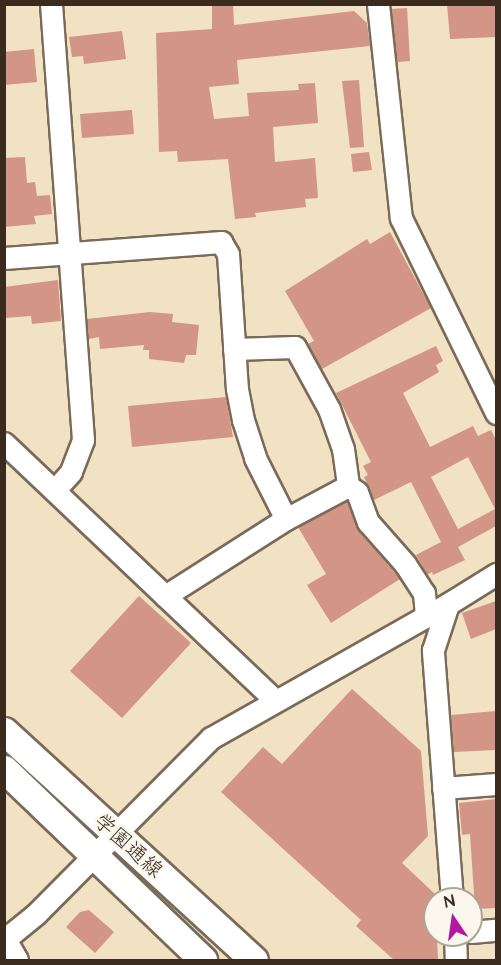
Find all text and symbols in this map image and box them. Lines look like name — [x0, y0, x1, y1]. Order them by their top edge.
street label: 学園通線 — [88, 809, 168, 883]
north arrow — [423, 887, 483, 947]
text: N — [442, 890, 457, 913]

